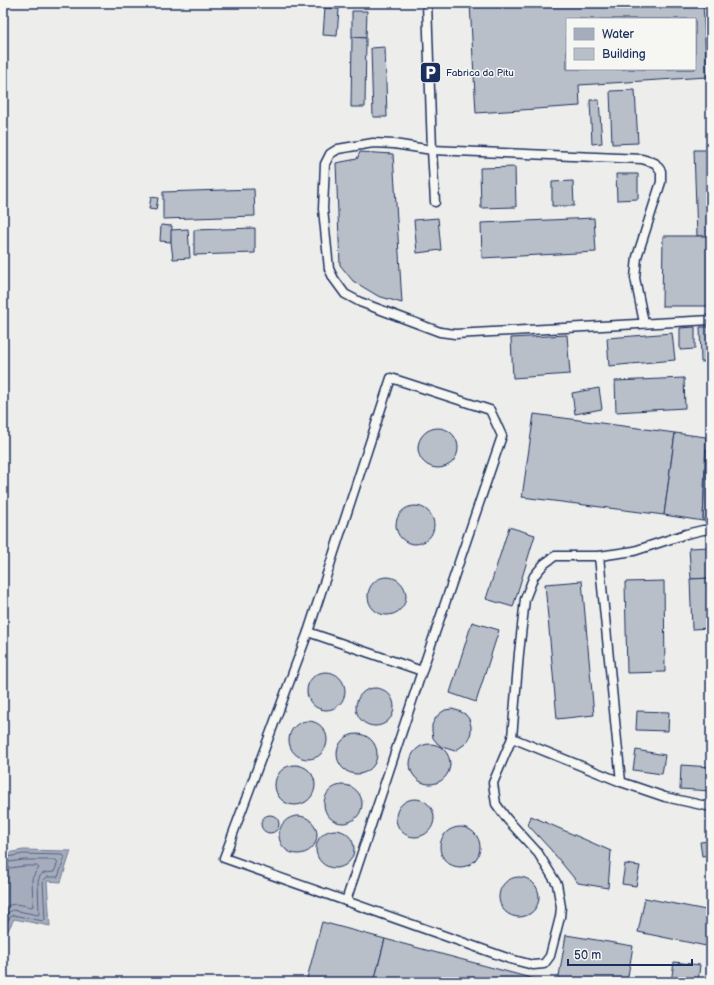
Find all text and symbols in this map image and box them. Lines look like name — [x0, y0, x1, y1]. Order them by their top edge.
legend — [566, 18, 696, 70]
text: Water — [602, 27, 634, 42]
text: Building — [602, 47, 646, 62]
parking icon: Fabrica da Pitu — [418, 60, 444, 86]
place label: Fabrica da Pitu — [446, 67, 514, 79]
scale bar — [568, 941, 692, 967]
text: 50 m — [574, 948, 601, 963]

